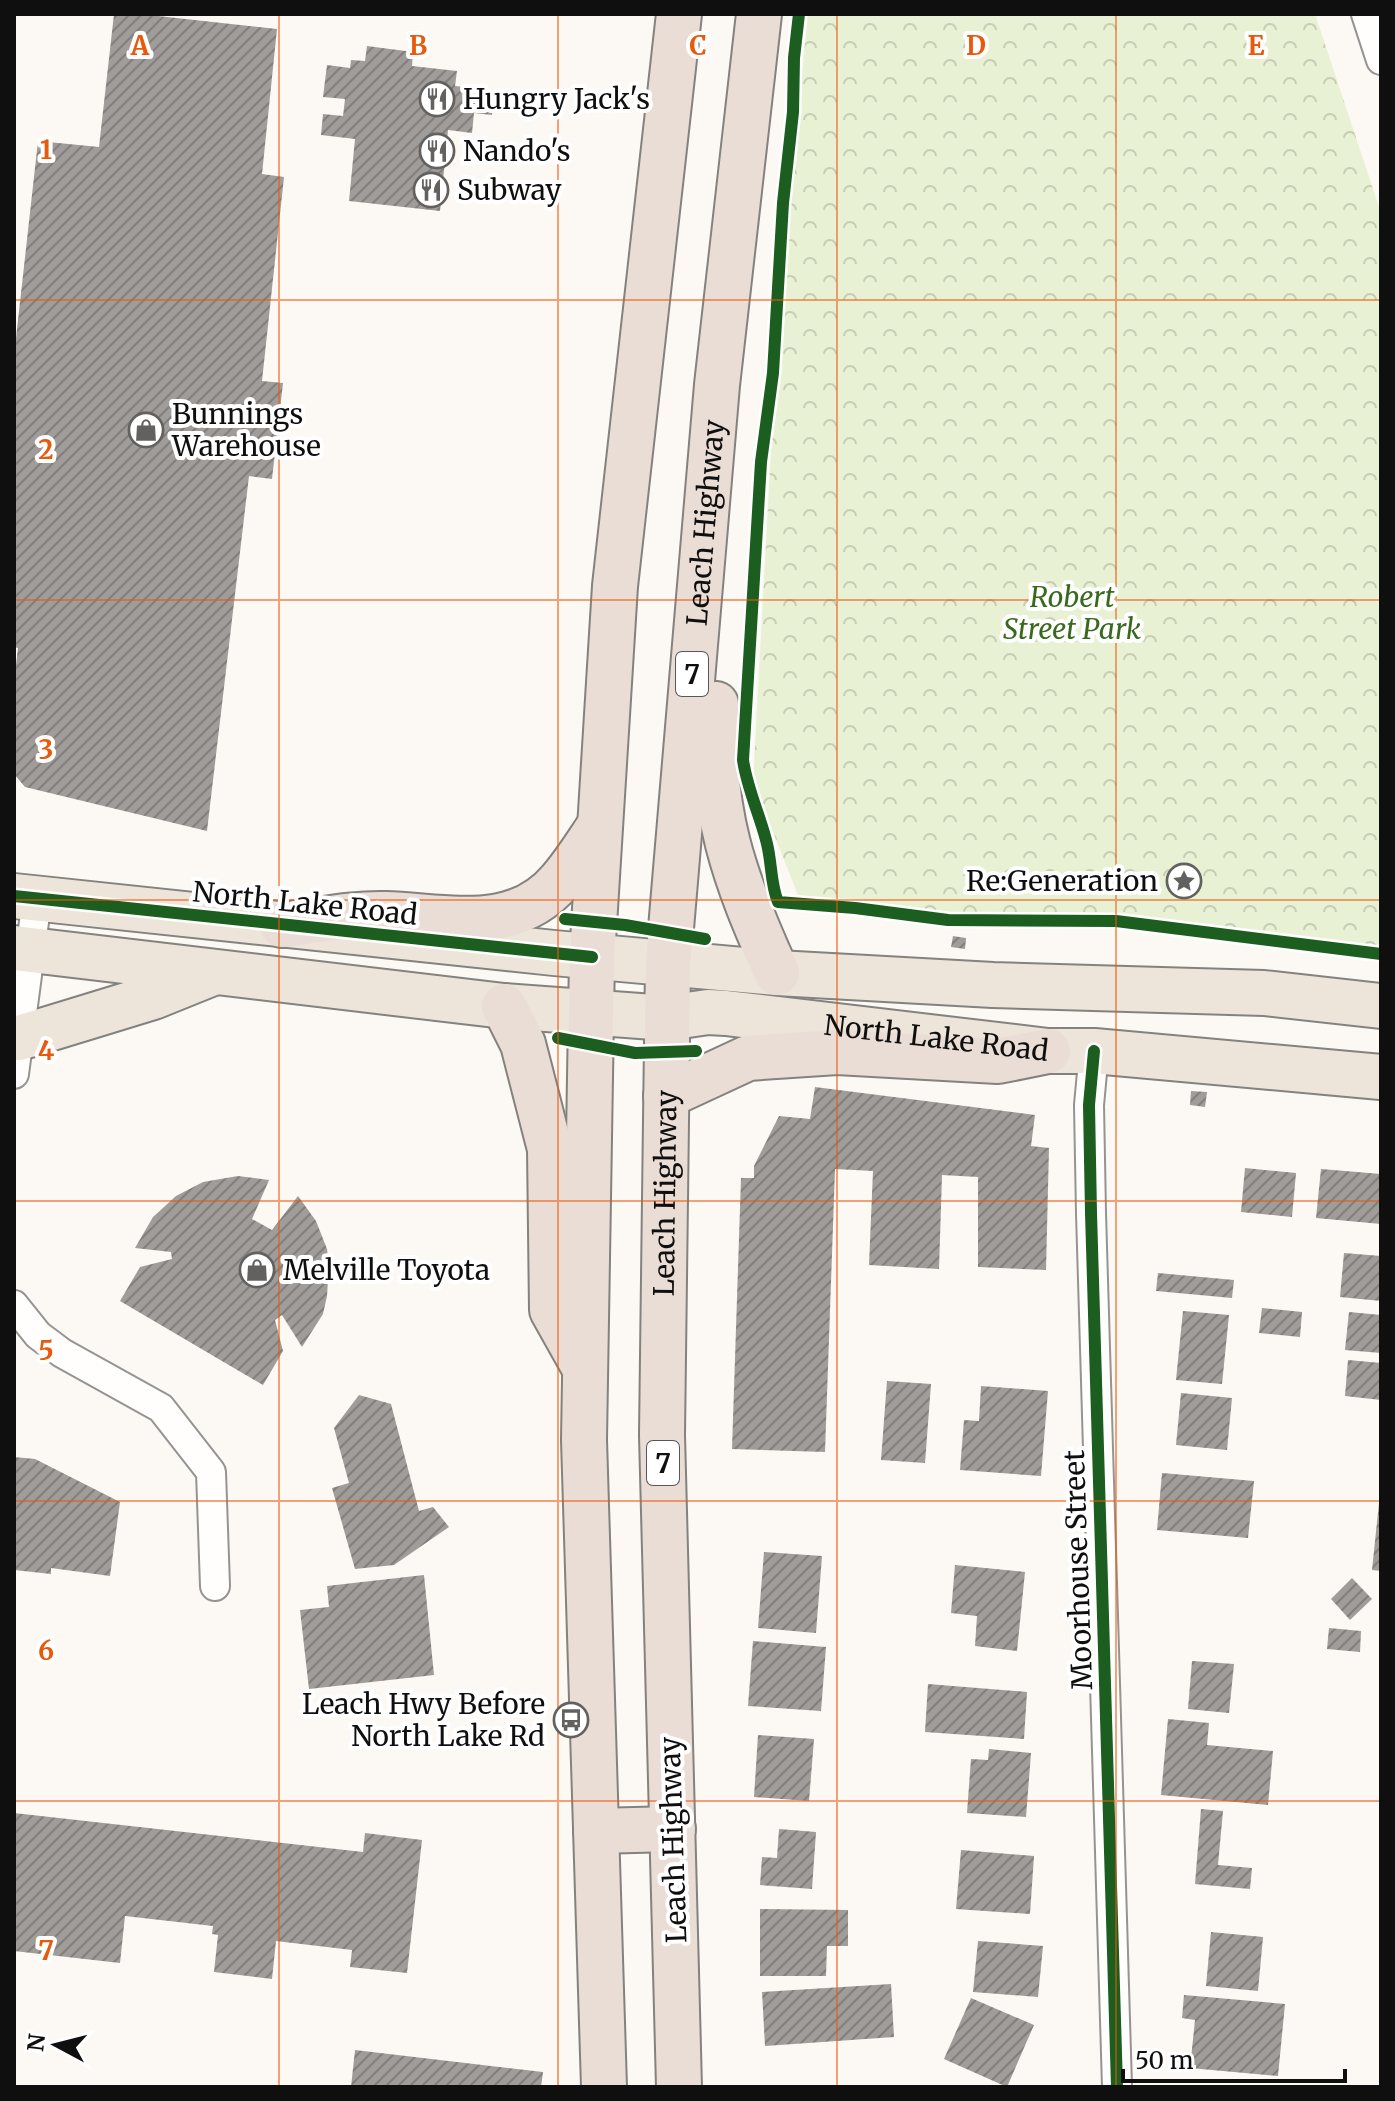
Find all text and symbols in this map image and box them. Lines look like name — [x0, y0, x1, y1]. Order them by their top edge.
text: A — [130, 29, 150, 62]
text: B — [409, 29, 427, 62]
text: C — [689, 29, 707, 62]
text: D — [966, 29, 986, 62]
text: E — [1248, 29, 1265, 62]
restaurant icon: Hungry Jack's — [418, 80, 456, 118]
place label: Hungry Jack's — [463, 81, 650, 117]
restaurant icon: Nando's — [418, 132, 456, 170]
text: 1 — [40, 133, 52, 166]
place label: Nando's — [463, 133, 571, 169]
restaurant icon: Subway — [412, 171, 450, 209]
place label: Subway — [457, 172, 562, 208]
place label: Bunnings Warehouse — [171, 396, 321, 464]
shop icon: Bunnings Warehouse — [127, 411, 165, 449]
street label: Leach Highway — [679, 418, 732, 627]
text: 2 — [38, 433, 54, 466]
park label: Robert Street Park — [1003, 579, 1141, 647]
road number: 7 — [676, 652, 708, 696]
text: 3 — [39, 733, 53, 766]
place icon: Re:Generation — [1165, 862, 1203, 900]
place label: Re:Generation — [966, 863, 1158, 899]
street label: North Lake Road — [191, 873, 419, 933]
street label: North Lake Road — [822, 1007, 1051, 1069]
text: 4 — [38, 1034, 55, 1067]
street label: Leach Highway — [646, 1089, 684, 1297]
shop icon: Melville Toyota — [238, 1251, 276, 1289]
place label: Melville Toyota — [283, 1252, 490, 1288]
text: 5 — [38, 1334, 54, 1367]
road number: 7 — [647, 1441, 679, 1485]
street label: Moorhouse Street — [1056, 1449, 1100, 1691]
text: 6 — [38, 1634, 54, 1667]
place label: Leach Hwy Before North Lake Rd — [302, 1686, 545, 1754]
bus stop icon: Leach Hwy Before North Lake Rd — [552, 1701, 590, 1739]
street label: Leach Highway — [651, 1736, 695, 1944]
text: 7 — [38, 1934, 54, 1967]
north arrow — [16, 2005, 96, 2085]
text: N — [21, 2032, 51, 2053]
scale bar — [1123, 2033, 1345, 2083]
text: 50 m — [1135, 2045, 1194, 2076]

